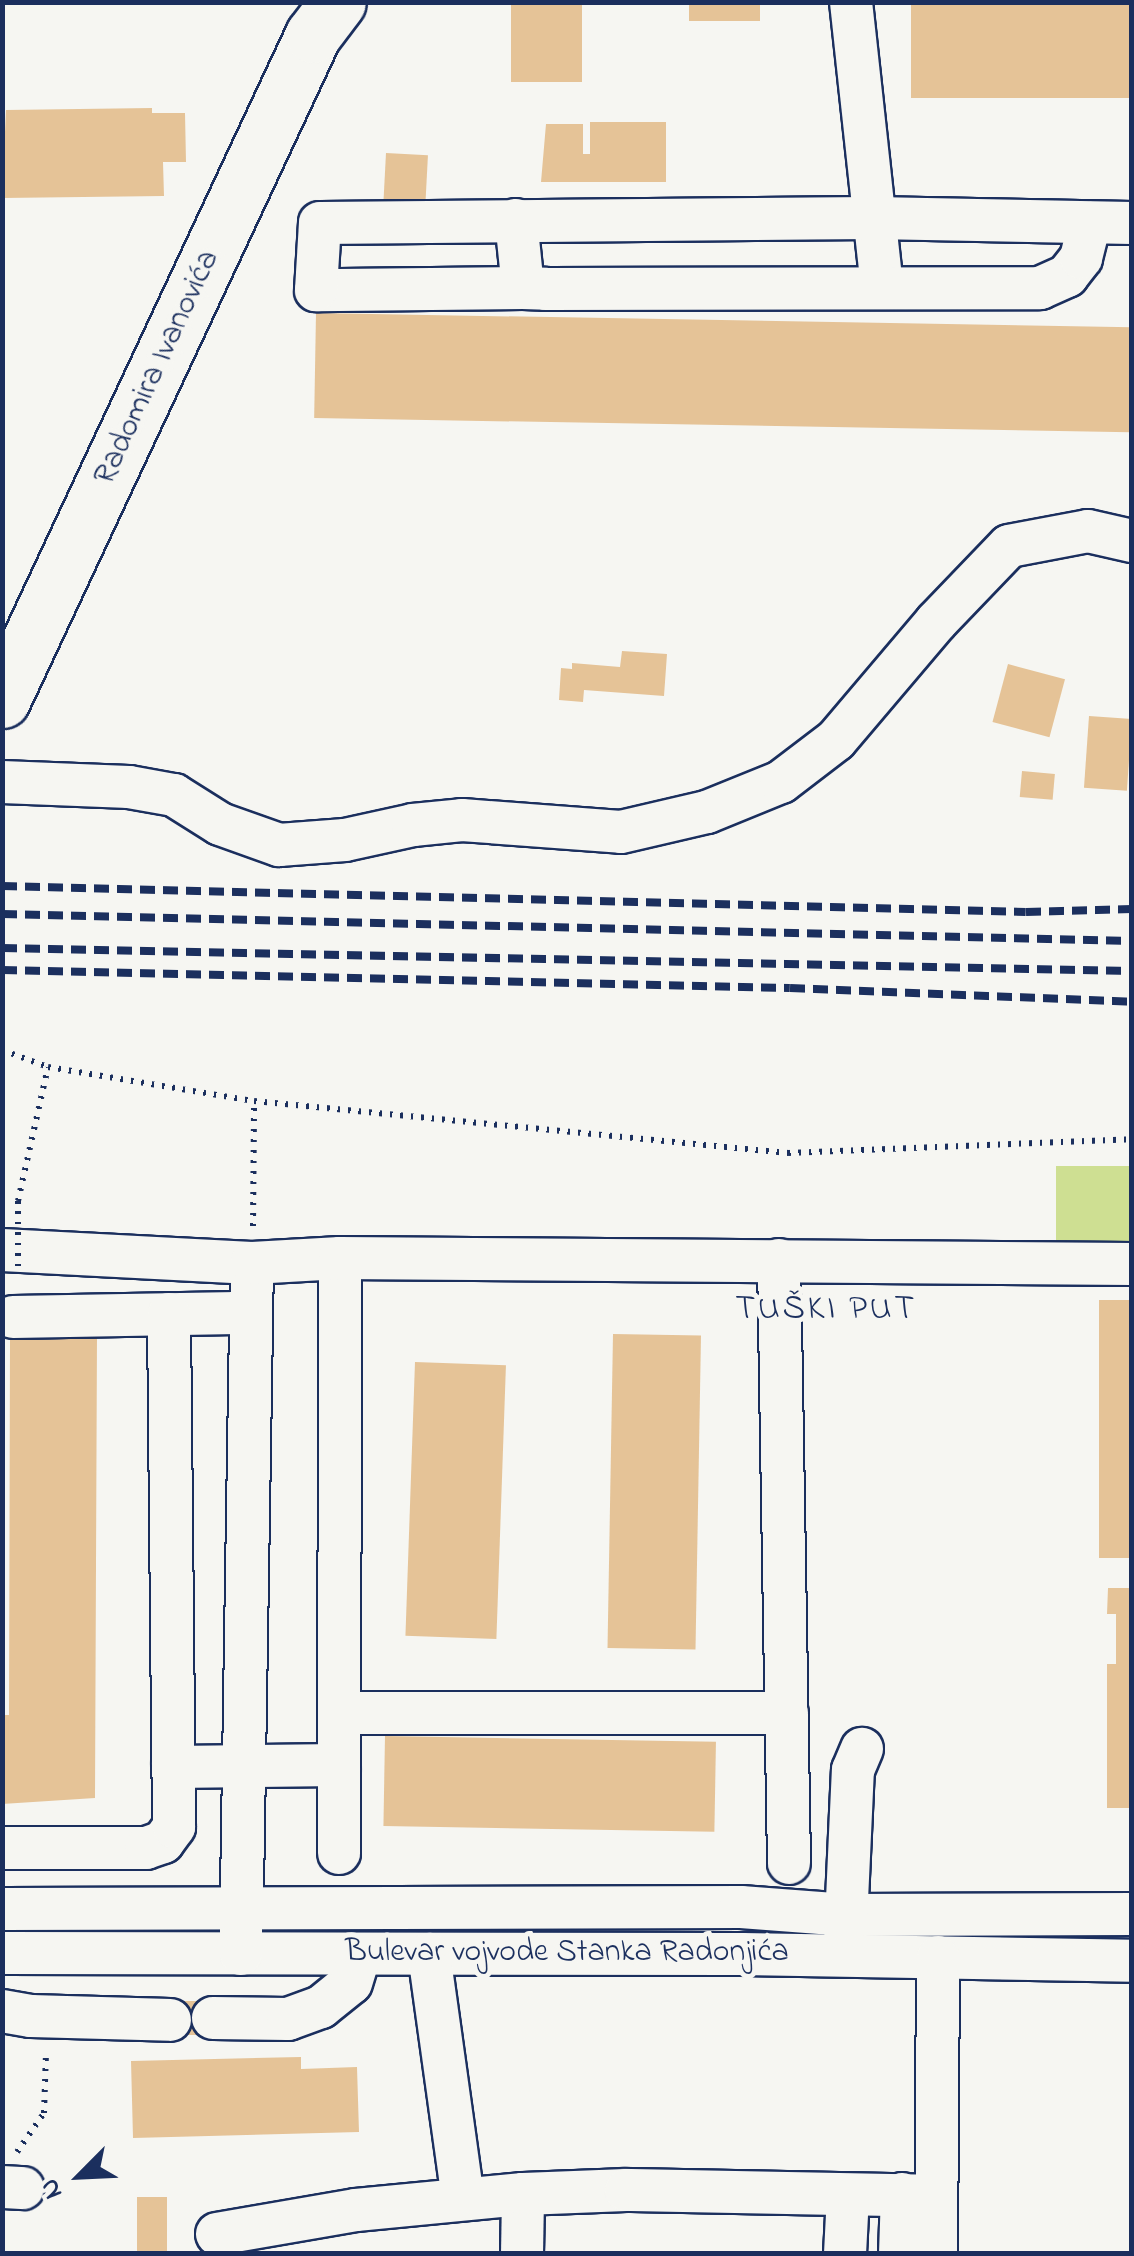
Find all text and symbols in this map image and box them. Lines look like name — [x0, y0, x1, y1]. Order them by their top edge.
street label: Radomira Ivanovića — [87, 245, 229, 491]
district label: TUŠKI PUT — [735, 1289, 917, 1331]
street label: Bulevar vojvode Stanka Radonjića — [345, 1934, 789, 1972]
north arrow — [30, 2126, 130, 2226]
text: N — [30, 2171, 75, 2205]

